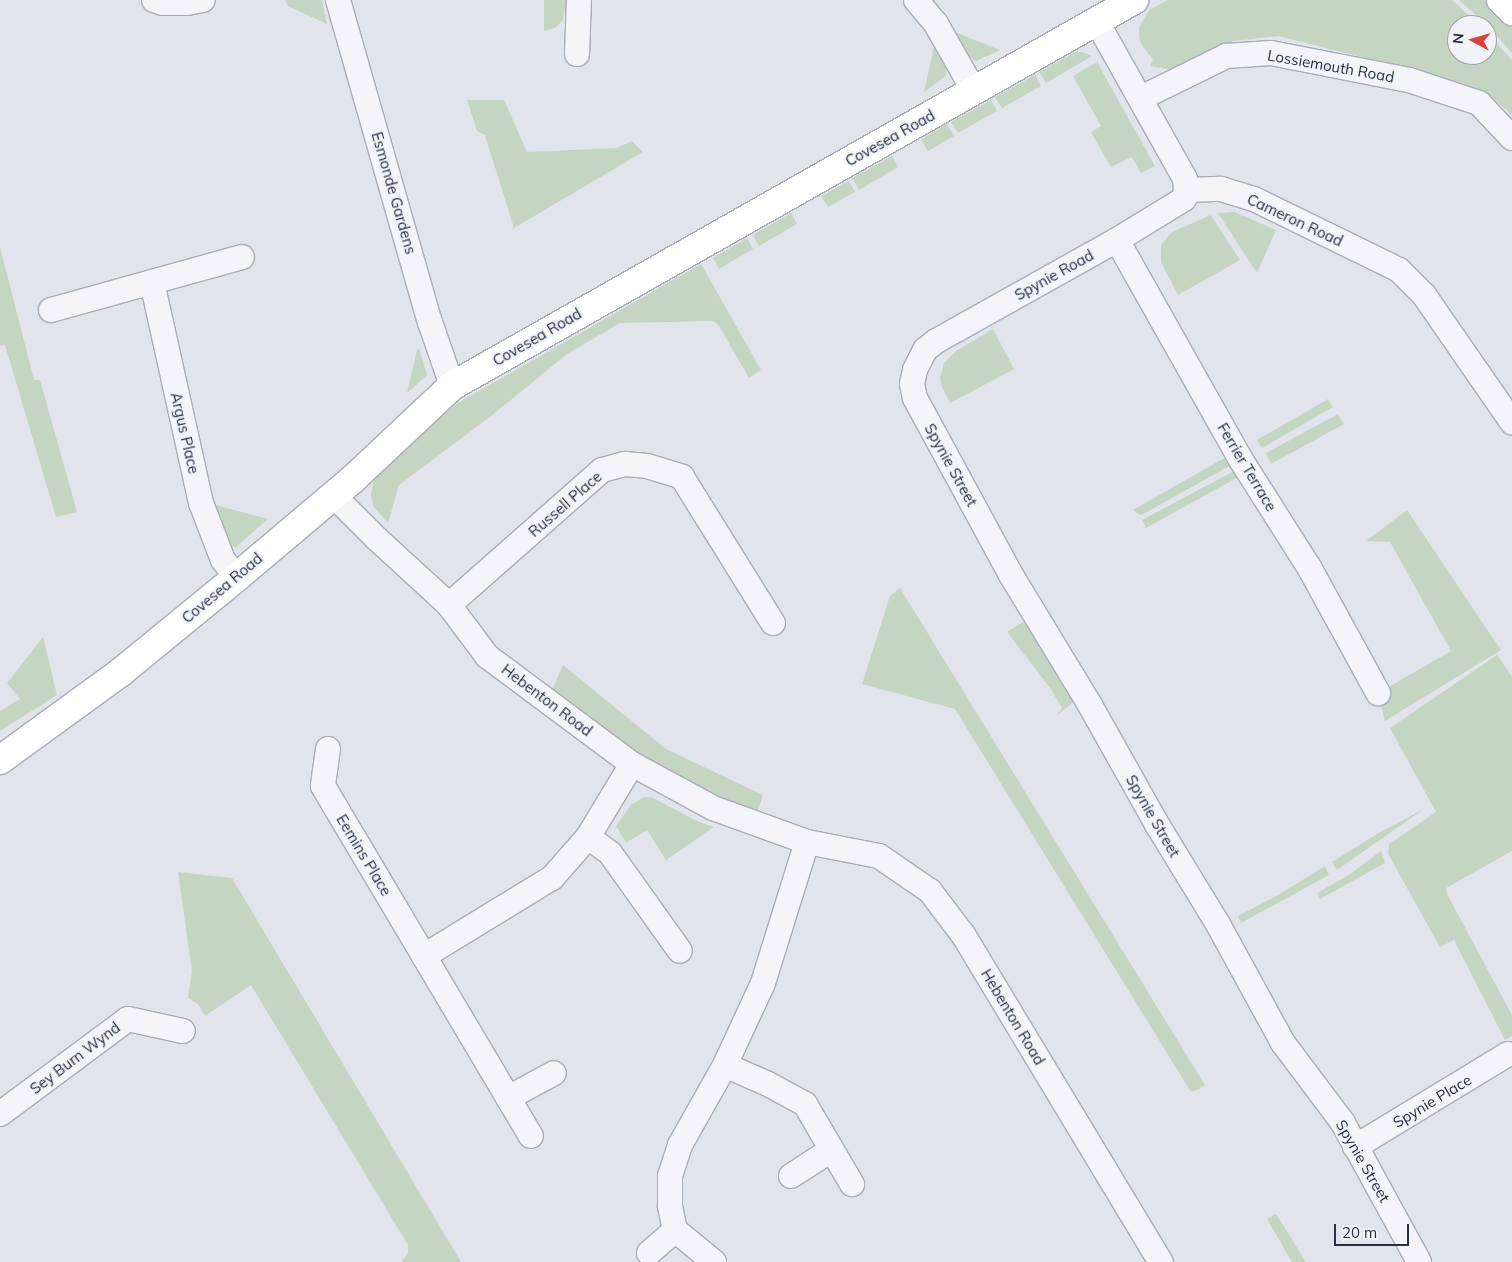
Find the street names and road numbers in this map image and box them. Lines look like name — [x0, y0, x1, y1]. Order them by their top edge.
street label: Lossiemouth Road — [1266, 46, 1396, 86]
street label: Covesea Road — [842, 106, 938, 170]
street label: Esmonde Gardens — [368, 130, 420, 256]
street label: Cameron Road — [1244, 190, 1346, 250]
street label: Spynie Road — [1011, 246, 1097, 304]
street label: Covesea Road — [489, 304, 585, 370]
street label: Argus Place — [167, 390, 203, 476]
street label: Spynie Street — [921, 420, 981, 510]
street label: Ferrier Terrace — [1214, 420, 1280, 514]
street label: Russell Place — [525, 467, 605, 541]
street label: Covesea Road — [178, 549, 266, 627]
street label: Hebenton Road — [498, 660, 596, 740]
street label: Spynie Street — [1122, 772, 1184, 860]
street label: Eemins Place — [333, 811, 395, 899]
street label: Hebenton Road — [977, 966, 1049, 1068]
street label: Sey Burn Wynd — [26, 1018, 124, 1098]
street label: Spynie Place — [1389, 1071, 1475, 1131]
street label: Spynie Street — [1332, 1117, 1394, 1205]

